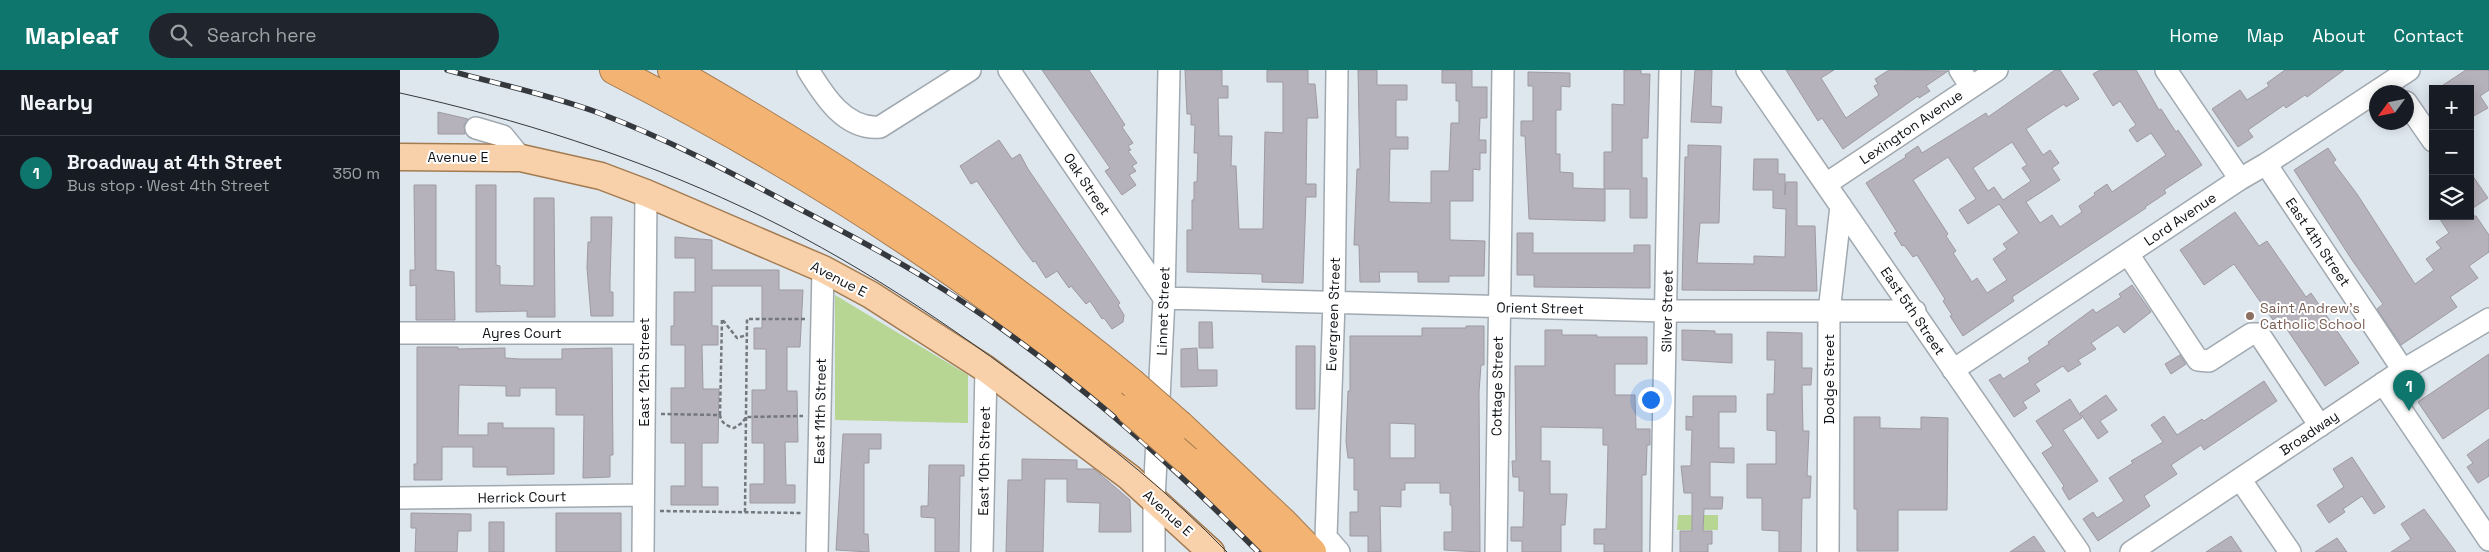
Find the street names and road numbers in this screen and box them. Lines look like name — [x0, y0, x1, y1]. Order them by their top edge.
street label: Lexington Avenue — [1856, 86, 1966, 168]
street label: Avenue E — [428, 148, 489, 166]
street label: Oak Street — [1060, 149, 1114, 219]
street label: Lord Avenue — [2140, 188, 2220, 250]
street label: East 4th Street — [2282, 194, 2354, 290]
street label: Avenue E — [808, 257, 870, 301]
street label: Evergreen Street — [1322, 257, 1344, 371]
street label: East 5th Street — [1877, 263, 1949, 359]
street label: Linnet Street — [1152, 266, 1174, 356]
street label: Silver Street — [1657, 270, 1677, 352]
street label: Orient Street — [1496, 298, 1584, 318]
street label: East 12th Street — [635, 318, 653, 426]
street label: Ayres Court — [482, 324, 562, 342]
street label: Dodge Street — [1820, 334, 1838, 424]
street label: Cottage Street — [1487, 336, 1507, 436]
street label: East 11th Street — [810, 358, 830, 464]
street label: East 10th Street — [974, 406, 994, 516]
street label: Broadway — [2276, 407, 2342, 459]
street label: Avenue E — [1139, 486, 1197, 540]
street label: Herrick Court — [477, 487, 567, 507]

